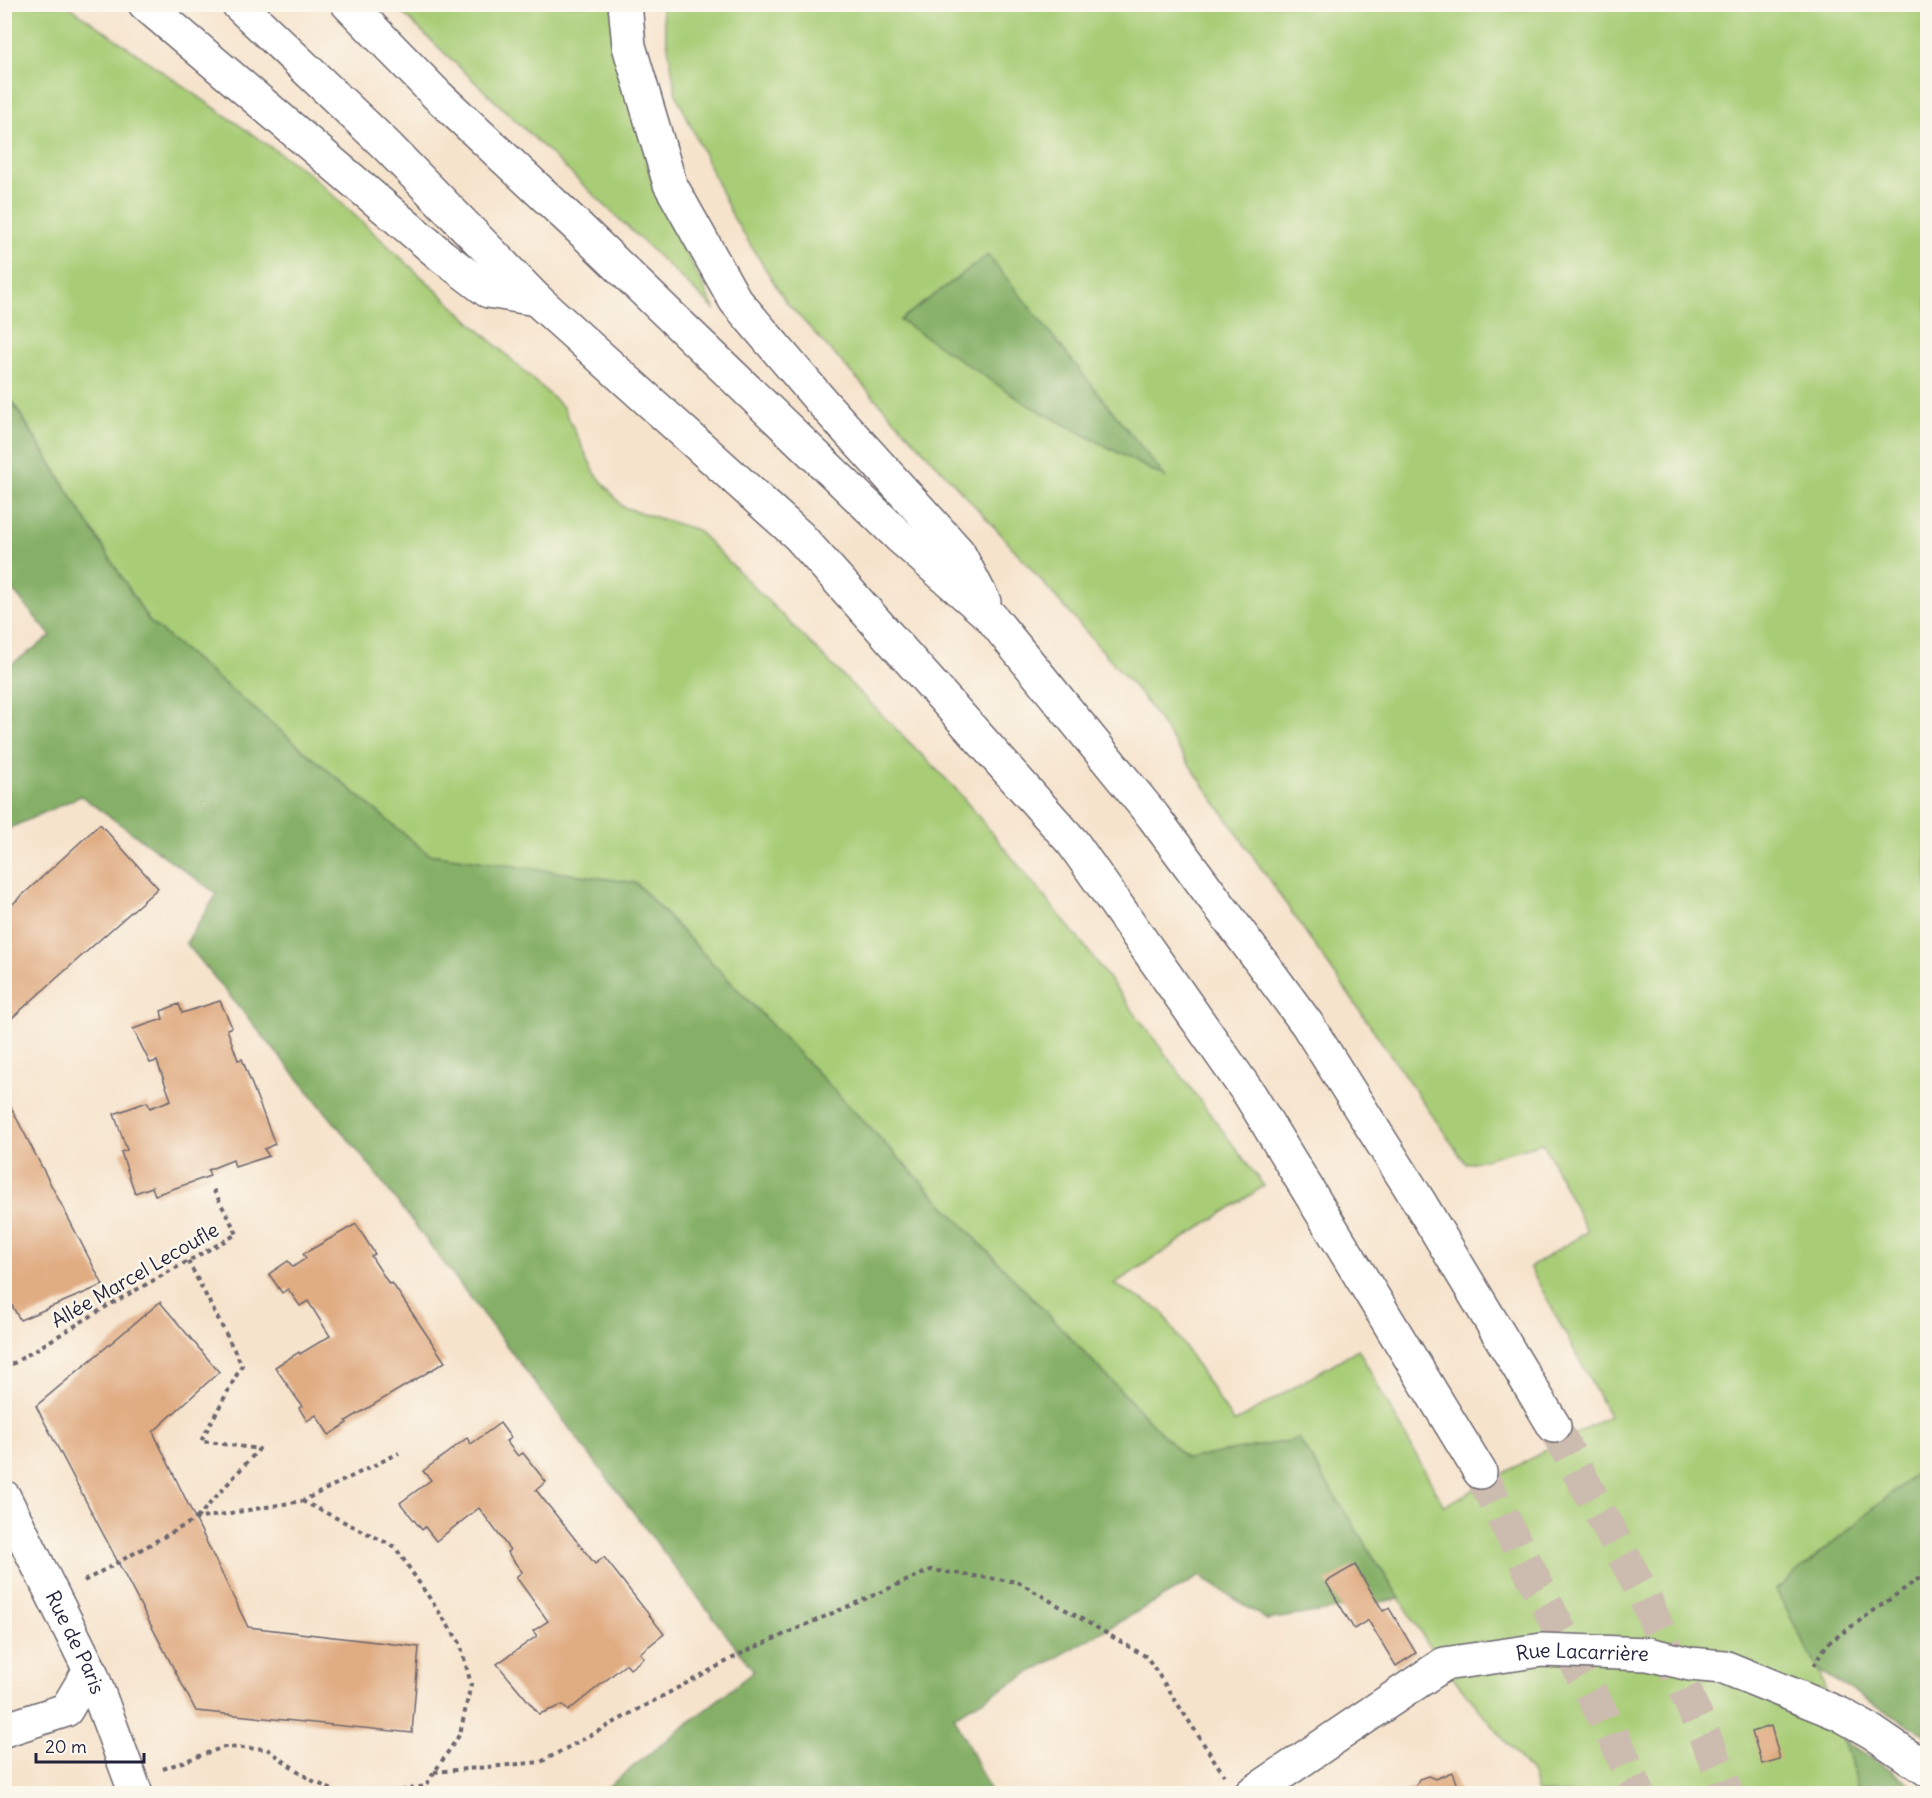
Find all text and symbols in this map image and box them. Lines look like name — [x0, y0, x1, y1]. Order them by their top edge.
street label: Allée Marcel Lecoufle — [47, 1216, 223, 1333]
street label: Rue de Paris — [41, 1586, 111, 1697]
street label: Rue Lacarrière — [1514, 1637, 1649, 1666]
scale bar — [36, 1726, 144, 1764]
text: 20 m — [45, 1735, 87, 1758]

